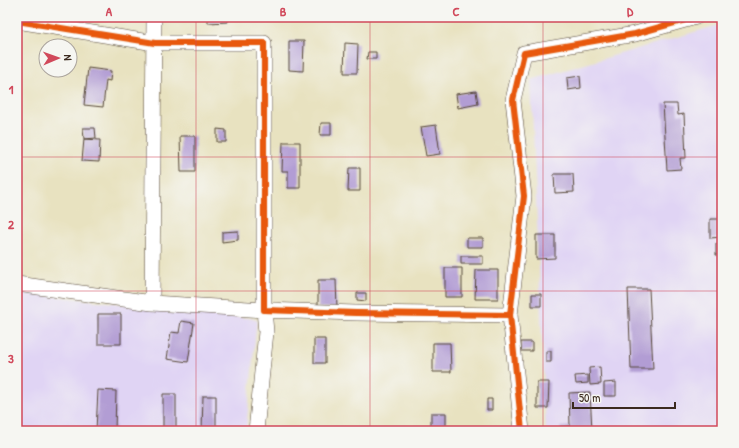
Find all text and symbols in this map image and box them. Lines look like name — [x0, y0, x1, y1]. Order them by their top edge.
text: A — [106, 2, 113, 20]
text: B — [280, 2, 287, 20]
text: C — [452, 2, 460, 20]
text: D — [627, 2, 634, 20]
north arrow — [38, 38, 78, 78]
text: N — [61, 54, 75, 61]
text: 1 — [9, 80, 14, 98]
text: 2 — [8, 215, 15, 233]
text: 3 — [8, 349, 14, 367]
scale bar — [573, 384, 675, 410]
text: 50 m — [579, 389, 600, 406]

